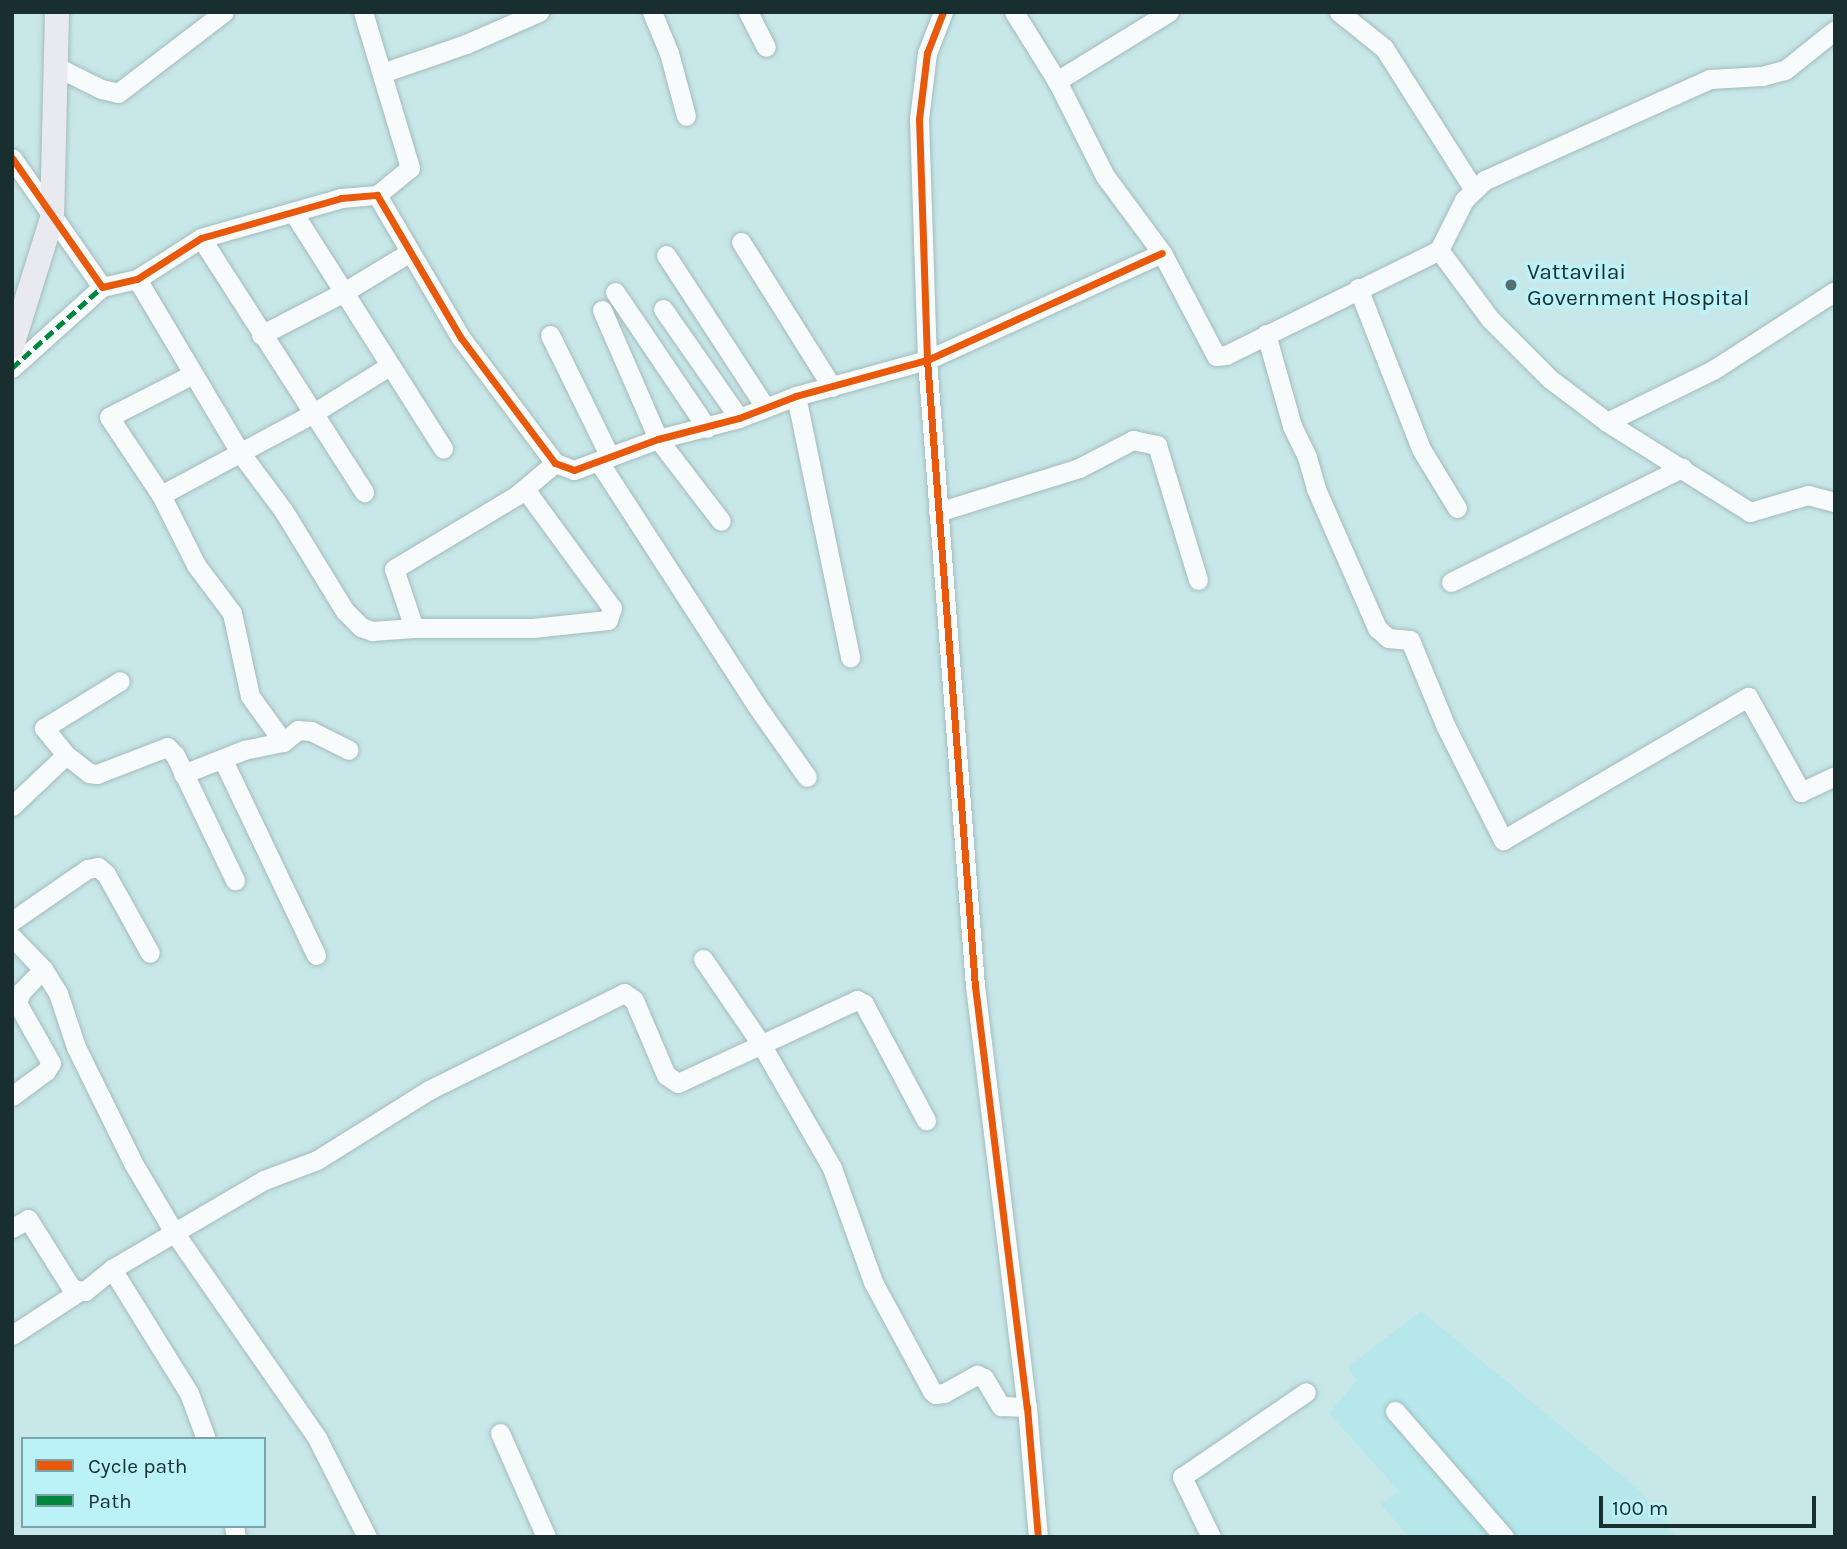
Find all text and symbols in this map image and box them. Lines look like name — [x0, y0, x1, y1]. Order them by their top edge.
place label: Vattavilai Government Hospital — [1527, 258, 1749, 312]
marker: Vattavilai Government Hospital — [1501, 275, 1521, 295]
legend — [21, 1437, 266, 1528]
text: Cycle path — [88, 1454, 188, 1478]
scale bar — [1602, 1482, 1819, 1526]
text: Path — [88, 1489, 132, 1513]
text: 100 m — [1612, 1496, 1669, 1520]

